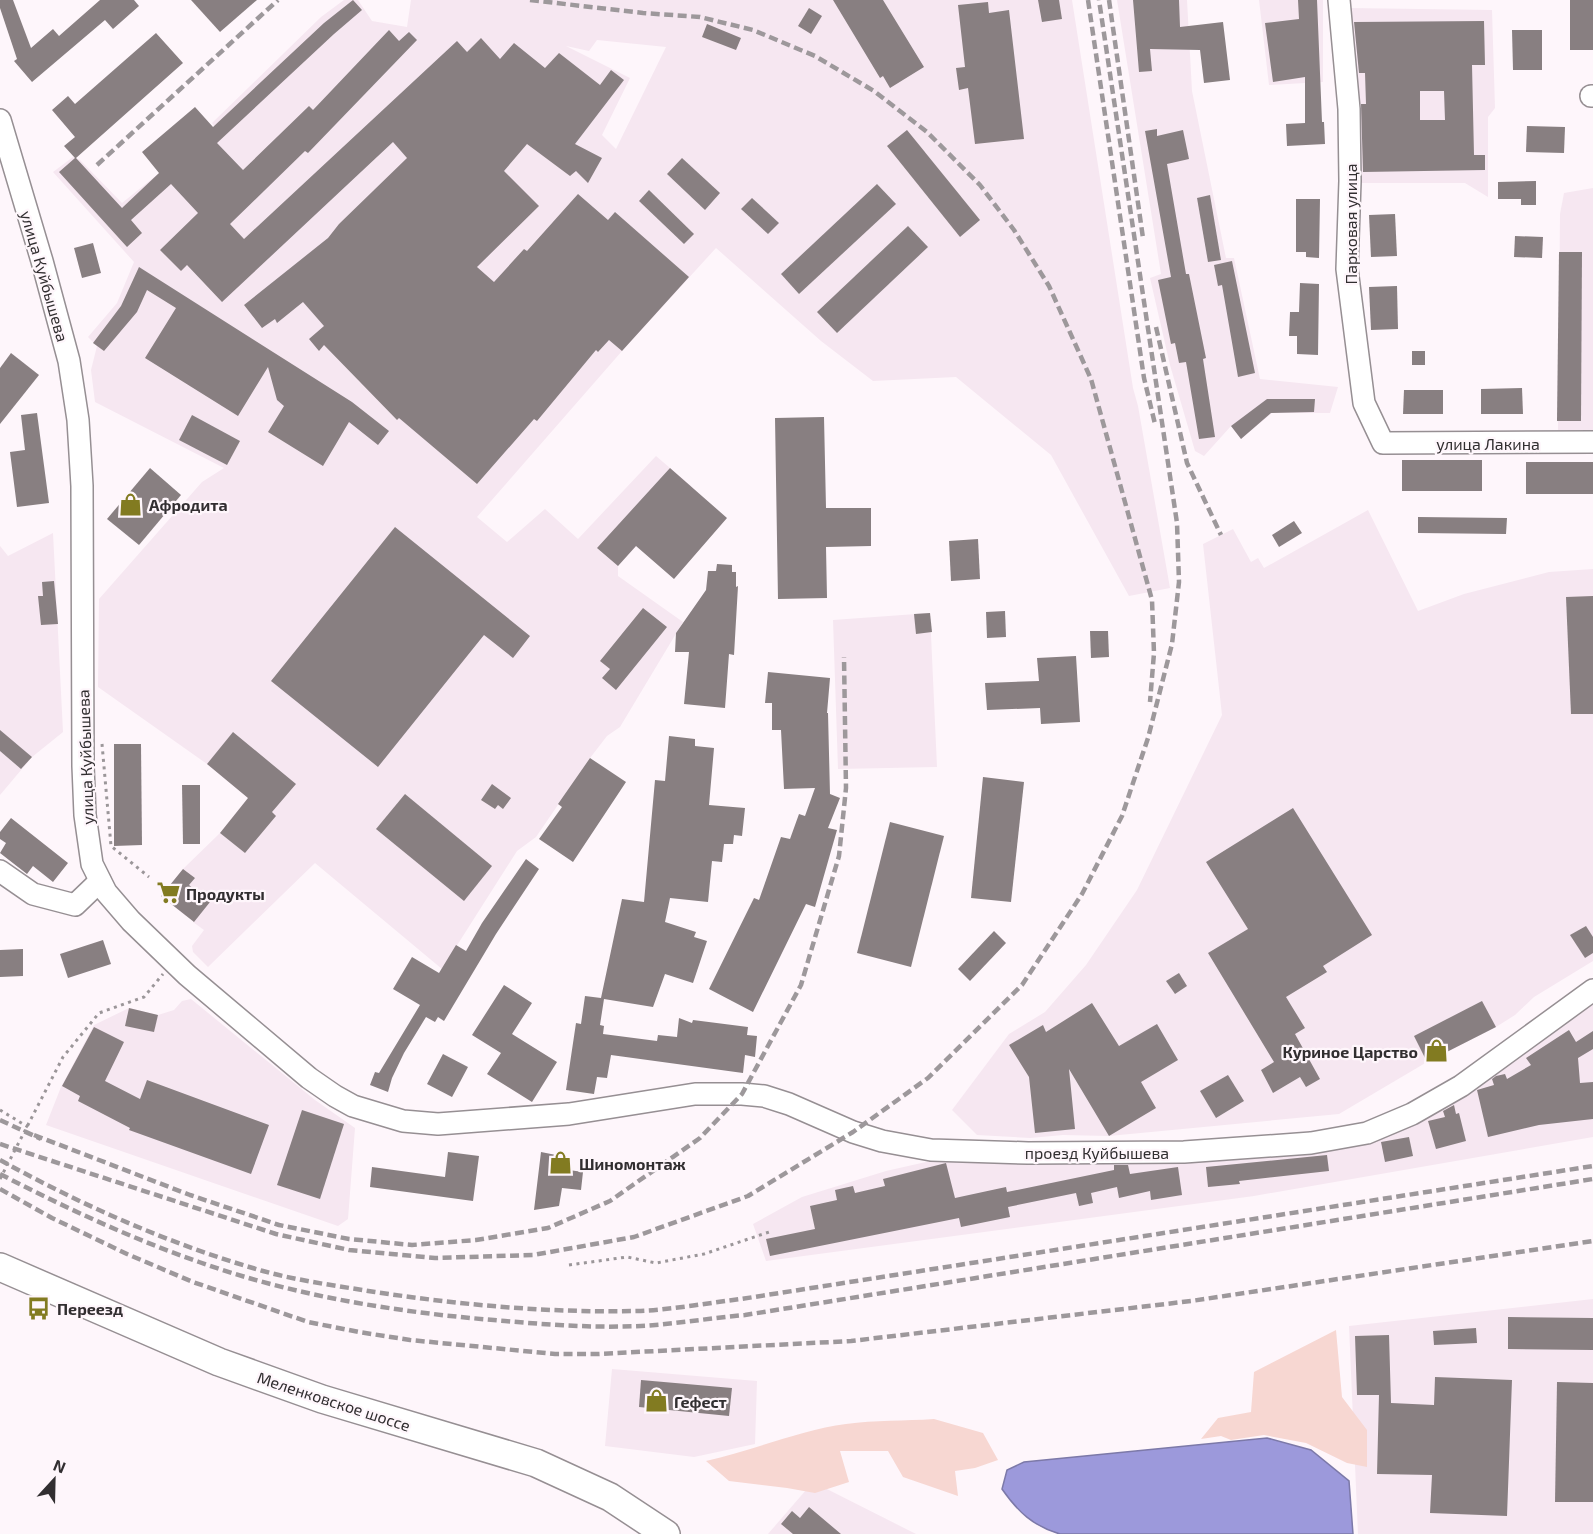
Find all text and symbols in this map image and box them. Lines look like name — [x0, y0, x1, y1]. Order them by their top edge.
street label: Парковая улица — [1341, 163, 1361, 285]
street label: улица Куйбышева — [16, 208, 73, 344]
street label: улица Лакина — [1436, 434, 1540, 454]
shop icon: Афродита — [118, 491, 144, 517]
place label: Афродита — [149, 495, 228, 514]
street label: улица Куйбышева — [73, 689, 98, 825]
supermarket icon: Продукты — [155, 880, 181, 906]
place label: Продукты — [186, 884, 265, 903]
shop icon: Куриное Царство — [1423, 1038, 1449, 1064]
place label: Куриное Царство — [1283, 1042, 1418, 1061]
street label: проезд Куйбышева — [1025, 1143, 1169, 1163]
shop icon: Шиномонтаж — [548, 1150, 574, 1176]
place label: Шиномонтаж — [579, 1154, 686, 1173]
bus stop icon: Переезд — [26, 1295, 52, 1321]
place label: Переезд — [57, 1299, 123, 1318]
street label: Меленковское шоссе — [255, 1367, 413, 1435]
shop icon: Гефест — [643, 1388, 669, 1414]
place label: Гефест — [674, 1392, 727, 1411]
north arrow — [24, 1450, 84, 1510]
text: N — [51, 1455, 69, 1477]

